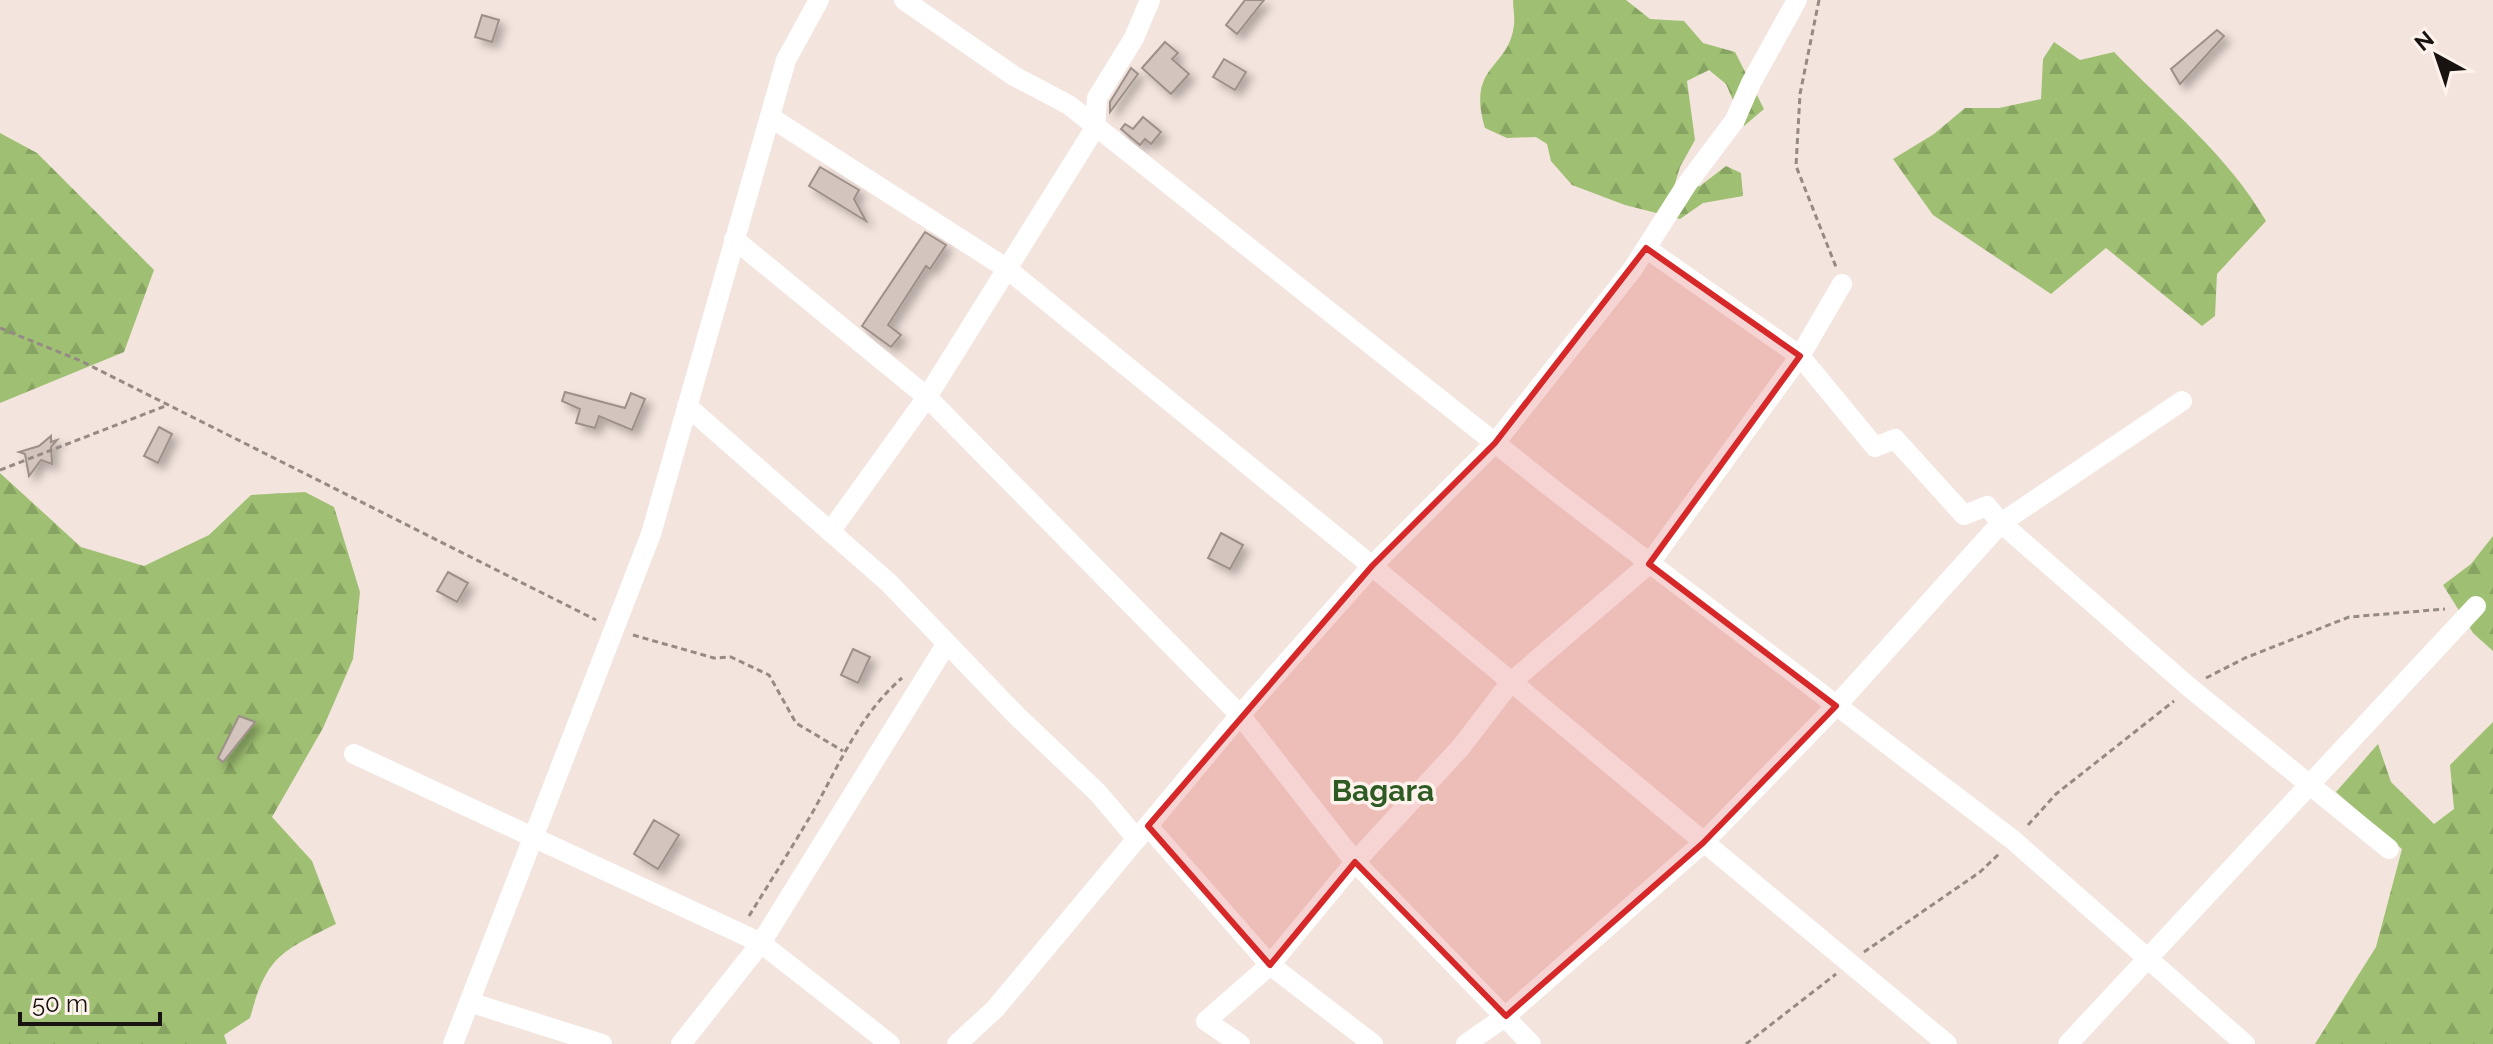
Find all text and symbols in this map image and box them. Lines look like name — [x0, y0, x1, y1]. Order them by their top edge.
north arrow — [2397, 16, 2477, 96]
text: N — [2409, 25, 2439, 56]
district label: Bagara — [1332, 773, 1434, 808]
scale bar — [20, 976, 160, 1026]
text: 50 m — [32, 989, 88, 1018]

